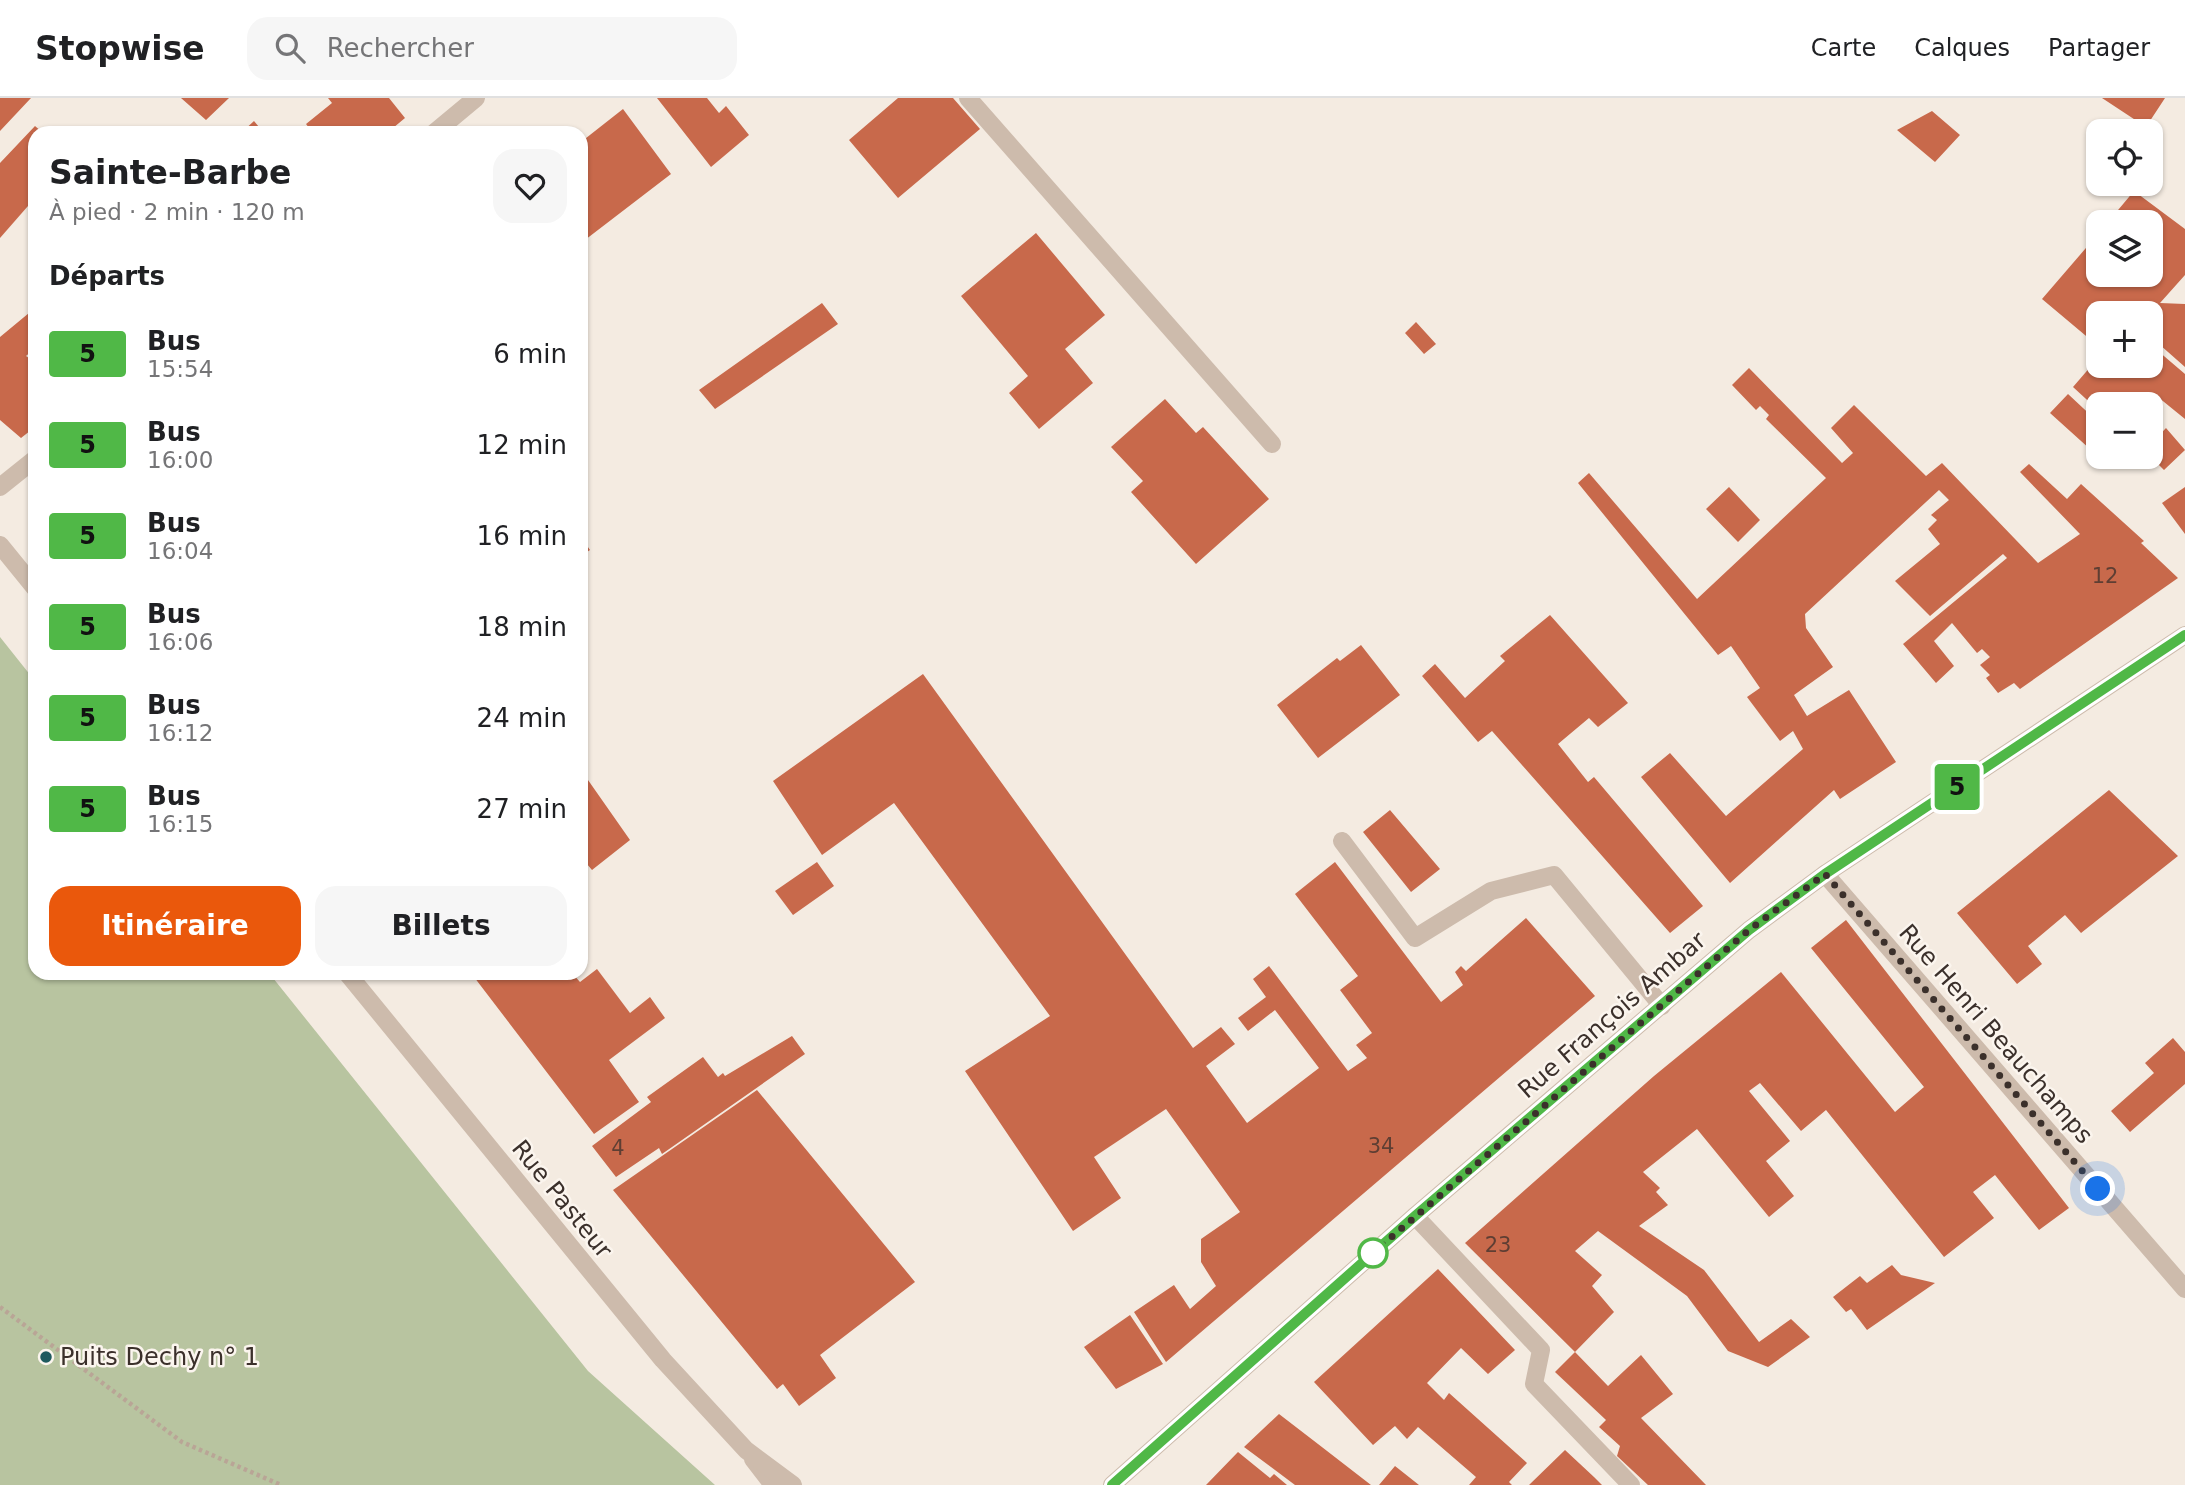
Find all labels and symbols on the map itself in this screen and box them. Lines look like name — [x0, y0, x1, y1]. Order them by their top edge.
house number: 12 — [2092, 564, 2118, 588]
line badge: 5 — [1934, 764, 1980, 810]
street label: Rue Henri Beauchamps — [1893, 919, 2099, 1149]
street label: Rue François Ambar — [1512, 926, 1712, 1104]
house number: 34 — [1368, 1134, 1394, 1158]
street label: Rue Pasteur — [506, 1135, 618, 1264]
house number: 4 — [611, 1136, 625, 1160]
your location — [2080, 1171, 2115, 1206]
house number: 23 — [1485, 1233, 1511, 1257]
unlabelled marker — [1358, 1238, 1388, 1268]
place label: Puits Dechy n° 1 — [60, 1343, 259, 1371]
marker: Puits Dechy n° 1 — [38, 1349, 54, 1365]

